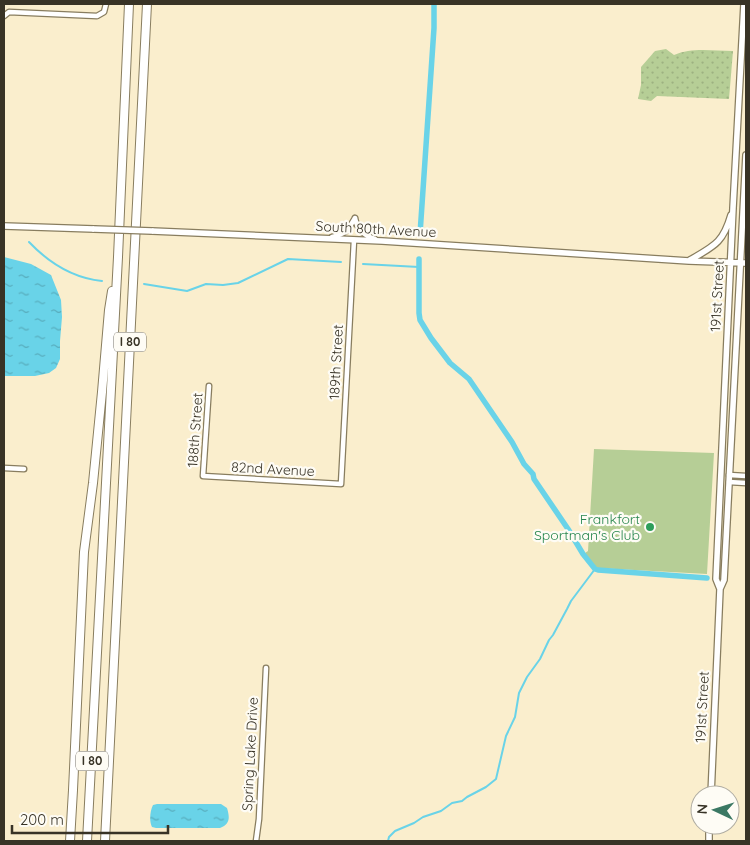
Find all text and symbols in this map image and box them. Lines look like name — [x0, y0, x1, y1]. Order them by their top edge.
street label: South 80th Avenue — [315, 217, 437, 241]
street label: 191st Street — [706, 259, 728, 332]
street label: 189th Street — [325, 324, 347, 400]
road number: I 80 — [114, 332, 146, 352]
street label: 188th Street — [183, 392, 207, 468]
street label: 82nd Avenue — [231, 458, 315, 480]
place label: Frankfort Sportman's Club — [534, 510, 640, 544]
marker: Frankfort Sportman's Club — [644, 521, 656, 533]
street label: 191st Street — [691, 670, 713, 743]
street label: Spring Lake Drive — [238, 697, 262, 811]
road number: I 80 — [76, 751, 108, 770]
north arrow — [690, 785, 740, 835]
scale bar — [12, 802, 169, 834]
text: N — [693, 803, 711, 815]
text: 200 m — [20, 810, 64, 829]

